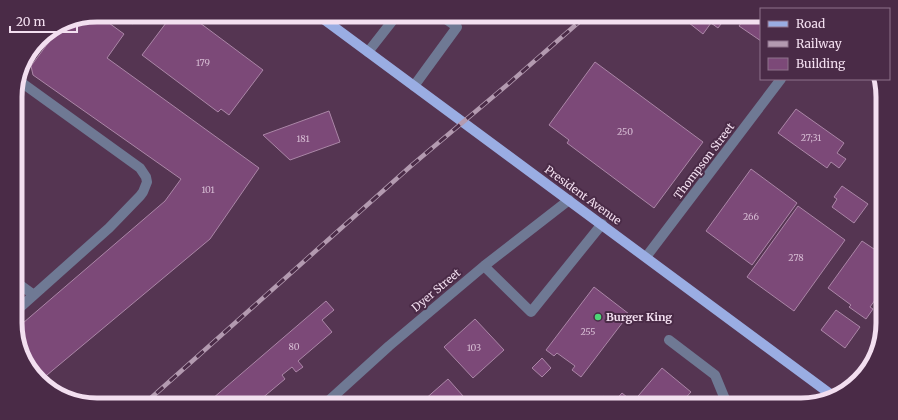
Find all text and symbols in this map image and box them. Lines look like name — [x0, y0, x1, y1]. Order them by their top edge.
scale bar — [10, 8, 77, 34]
legend — [760, 8, 890, 80]
text: 20 m — [16, 14, 45, 29]
text: Road — [796, 16, 825, 31]
text: Railway — [796, 36, 842, 51]
text: Building — [796, 56, 846, 71]
house number: 179 — [196, 57, 210, 68]
street label: Thompson Street — [671, 119, 738, 202]
house number: 250 — [617, 126, 633, 137]
house number: 27;31 — [801, 132, 821, 143]
house number: 181 — [297, 133, 309, 144]
street label: President Avenue — [542, 162, 624, 228]
house number: 101 — [201, 184, 215, 195]
house number: 266 — [743, 211, 760, 222]
house number: 278 — [788, 252, 804, 263]
street label: Dyer Street — [409, 265, 464, 314]
place label: Burger King — [606, 310, 672, 324]
marker: Burger King — [593, 312, 603, 322]
house number: 255 — [580, 326, 596, 337]
house number: 80 — [288, 341, 300, 352]
house number: 103 — [467, 342, 481, 353]

